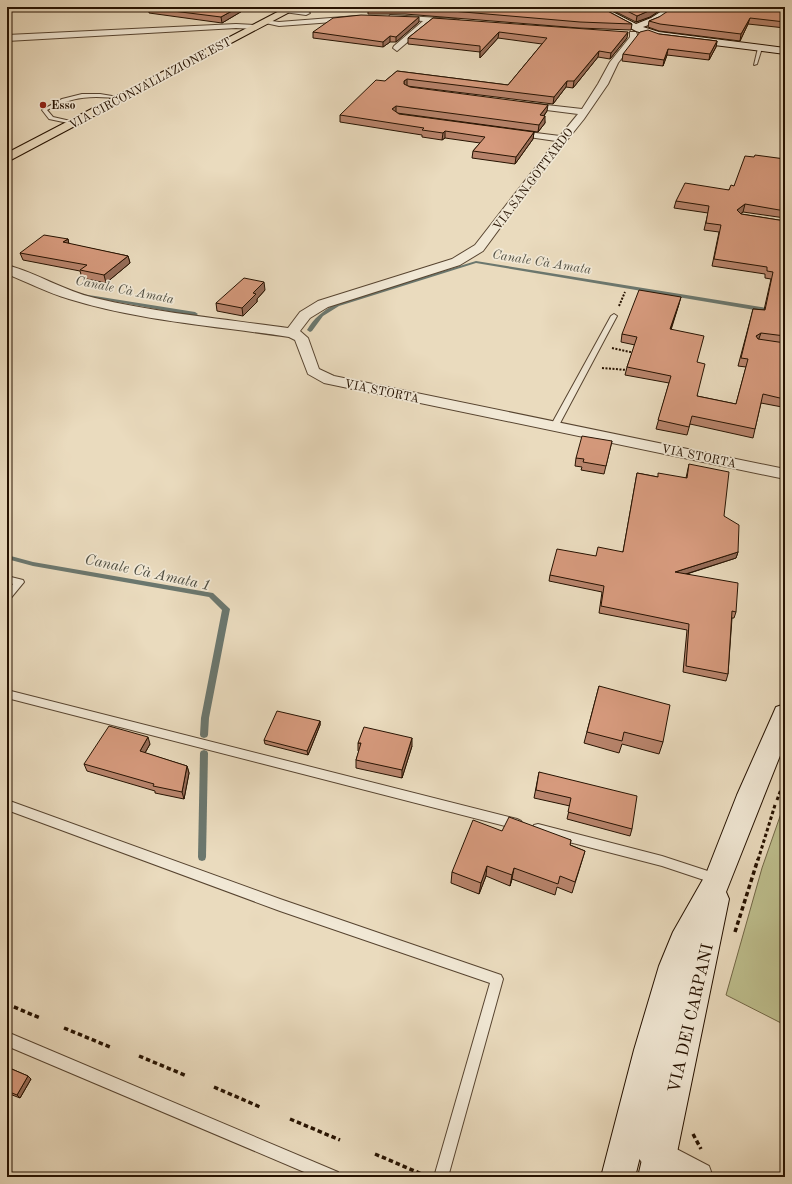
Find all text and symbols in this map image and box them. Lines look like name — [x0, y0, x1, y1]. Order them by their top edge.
street label: VIA CIRCONVALLAZIONE EST — [67, 36, 233, 132]
marker: Esso — [38, 100, 48, 110]
place label: Esso — [51, 100, 76, 112]
street label: VIA SAN GOTTARDO — [492, 126, 576, 233]
water label: Canale Cà Amata — [491, 248, 592, 277]
water label: Canale Cà Amata — [74, 275, 175, 306]
street label: VIA STORTA — [343, 378, 420, 406]
street label: VIA STORTA — [660, 443, 737, 471]
water label: Canale Cà Amata 1 — [83, 553, 212, 594]
street label: VIA DEI CARPANI — [666, 942, 717, 1095]

